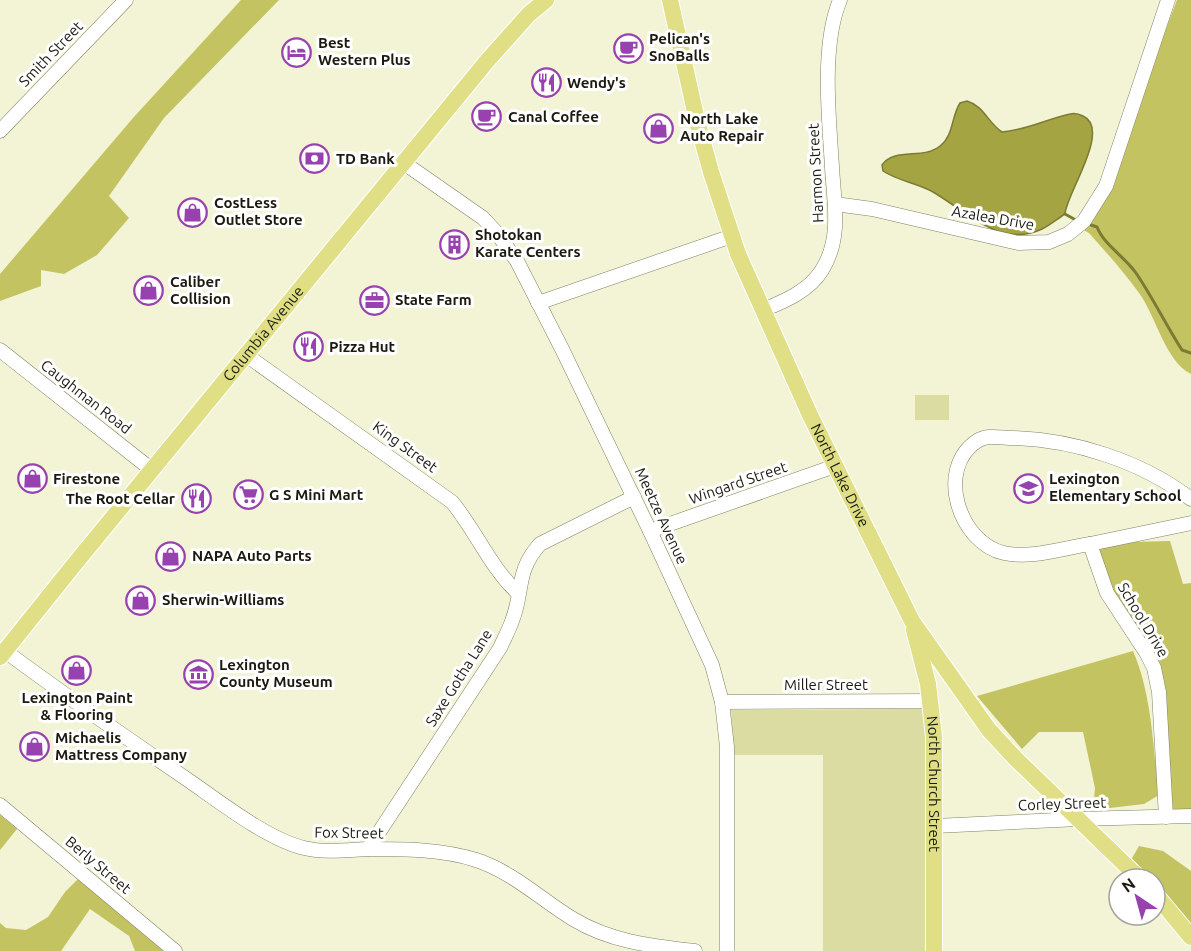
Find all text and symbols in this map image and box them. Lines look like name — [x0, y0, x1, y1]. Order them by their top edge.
street label: Smith Street — [15, 17, 86, 90]
place label: Pelican's SnoBalls — [649, 30, 710, 64]
cafe icon: Pelican's SnoBalls — [612, 32, 644, 64]
place label: Best Western Plus — [318, 34, 411, 68]
hotel icon: Best Western Plus — [281, 36, 313, 68]
restaurant icon: Wendy's — [530, 67, 562, 99]
place label: Wendy's — [567, 74, 626, 91]
cafe icon: Canal Coffee — [471, 101, 503, 133]
place label: Canal Coffee — [508, 108, 599, 125]
place label: North Lake Auto Repair — [680, 110, 765, 144]
shop icon: North Lake Auto Repair — [643, 112, 675, 144]
street label: Harmon Street — [804, 123, 827, 223]
bank icon: TD Bank — [299, 143, 331, 175]
place label: TD Bank — [336, 150, 395, 167]
place label: CostLess Outlet Store — [214, 194, 303, 228]
shop icon: CostLess Outlet Store — [177, 196, 209, 228]
street label: Azalea Drive — [951, 202, 1036, 233]
place label: Shotokan Karate Centers — [475, 226, 581, 260]
building icon: Shotokan Karate Centers — [438, 228, 470, 260]
place label: Caliber Collision — [170, 273, 231, 307]
shop icon: Caliber Collision — [133, 275, 165, 307]
street label: Columbia Avenue — [219, 283, 307, 384]
office icon: State Farm — [358, 284, 390, 316]
place label: State Farm — [395, 291, 472, 308]
restaurant icon: Pizza Hut — [292, 331, 324, 363]
place label: Pizza Hut — [329, 338, 396, 355]
street label: Caughman Road — [38, 356, 135, 437]
street label: King Street — [370, 418, 441, 476]
street label: North Lake Drive — [808, 421, 873, 530]
street label: Wingard Street — [687, 458, 789, 507]
shop icon: Firestone — [16, 463, 48, 495]
street label: Meetze Avenue — [632, 465, 691, 567]
place label: Firestone — [53, 470, 120, 487]
place label: Lexington Elementary School — [1049, 470, 1182, 504]
school or university icon: Lexington Elementary School — [1012, 472, 1044, 504]
supermarket icon: G S Mini Mart — [232, 479, 264, 511]
restaurant icon: The Root Cellar — [180, 483, 212, 515]
place label: G S Mini Mart — [269, 486, 364, 503]
place label: The Root Cellar — [66, 490, 176, 507]
shop icon: NAPA Auto Parts — [155, 540, 187, 572]
place label: NAPA Auto Parts — [192, 547, 312, 564]
street label: School Drive — [1115, 579, 1172, 660]
shop icon: Sherwin-Williams — [125, 584, 157, 616]
place label: Sherwin-Williams — [162, 591, 284, 608]
street label: Saxe Gotha Lane — [422, 626, 495, 729]
shop icon: Lexington Paint & Flooring — [61, 655, 93, 687]
place label: Lexington County Museum — [219, 656, 333, 690]
museum icon: Lexington County Museum — [182, 658, 214, 690]
street label: Miller Street — [784, 676, 868, 693]
place label: Lexington Paint & Flooring — [21, 689, 133, 723]
street label: North Church Street — [924, 715, 943, 852]
place label: Michaelis Mattress Company — [55, 729, 187, 763]
shop icon: Michaelis Mattress Company — [18, 731, 50, 763]
street label: Corley Street — [1018, 793, 1107, 814]
street label: Fox Street — [314, 823, 384, 842]
street label: Berly Street — [62, 832, 134, 897]
north arrow — [1107, 867, 1167, 927]
text: N — [1118, 874, 1138, 896]

